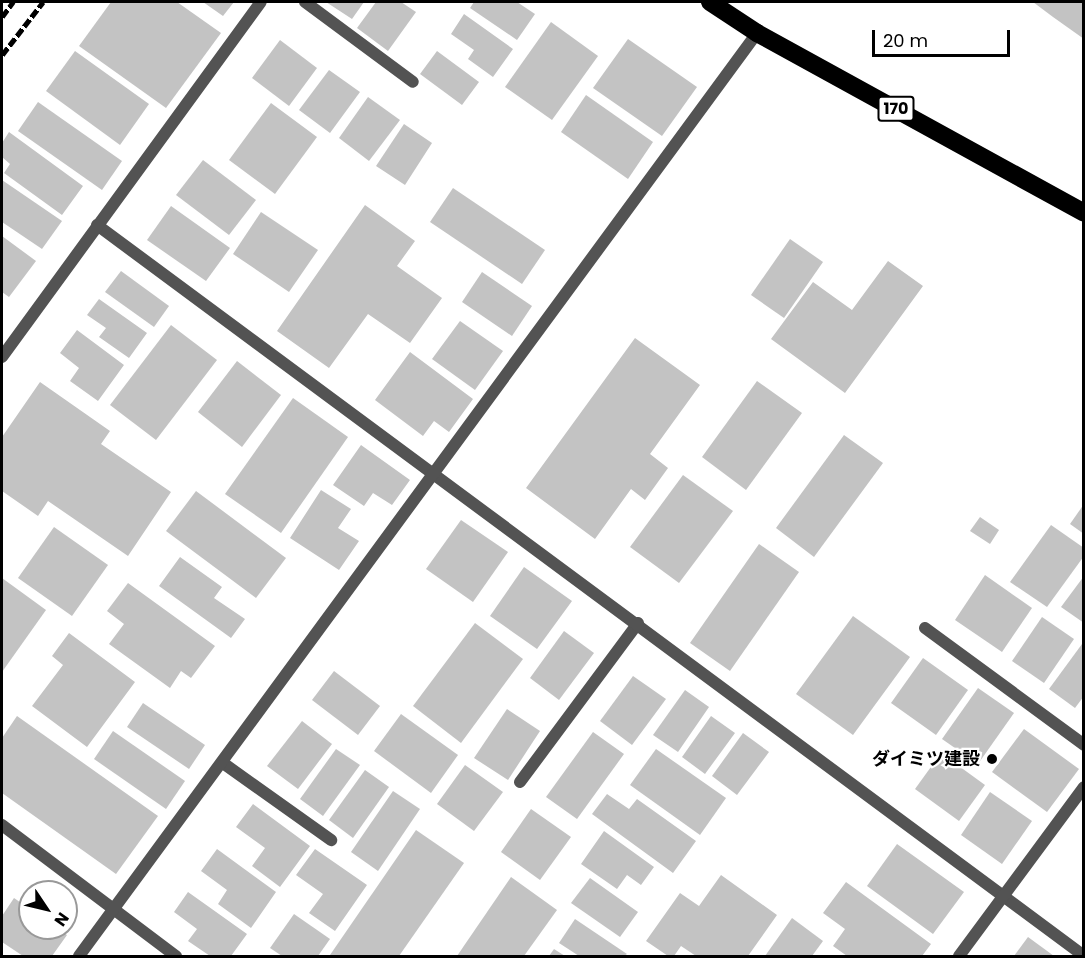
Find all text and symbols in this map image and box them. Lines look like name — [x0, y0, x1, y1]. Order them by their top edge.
scale bar — [875, 18, 1013, 56]
text: 20 m — [883, 28, 928, 53]
road number: 170 — [876, 96, 916, 122]
place label: ダイミツ建設 — [872, 748, 980, 770]
marker: ダイミツ建設 — [985, 752, 999, 766]
north arrow — [18, 880, 78, 940]
text: N — [49, 908, 74, 931]

